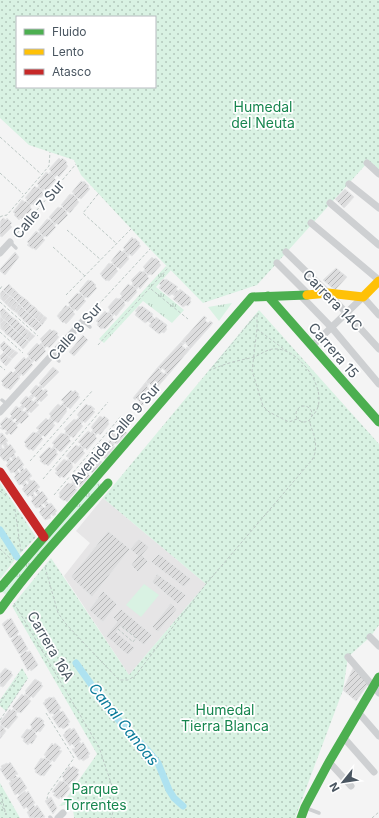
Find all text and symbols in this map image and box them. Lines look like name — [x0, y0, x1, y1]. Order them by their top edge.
legend — [16, 16, 156, 88]
text: Fluido — [52, 24, 87, 39]
text: Lento — [52, 44, 84, 59]
text: Atasco — [52, 64, 91, 79]
park label: Humedal del Neuta — [231, 98, 295, 131]
street label: Calle 7 Sur — [9, 176, 67, 242]
street label: Carrera 14C — [300, 266, 366, 334]
street label: Calle 8 Sur — [45, 299, 105, 363]
street label: Carrera 15 — [305, 319, 363, 381]
street label: Avenida Calle 9 Sur — [66, 379, 164, 487]
street label: Carrera 16A — [24, 608, 78, 684]
water label: Canal Canoas — [85, 679, 163, 769]
park label: Humedal Tierra Blanca — [181, 701, 269, 734]
north arrow — [323, 762, 363, 802]
park label: Parque Torrentes — [63, 780, 127, 813]
text: N — [326, 780, 342, 794]

